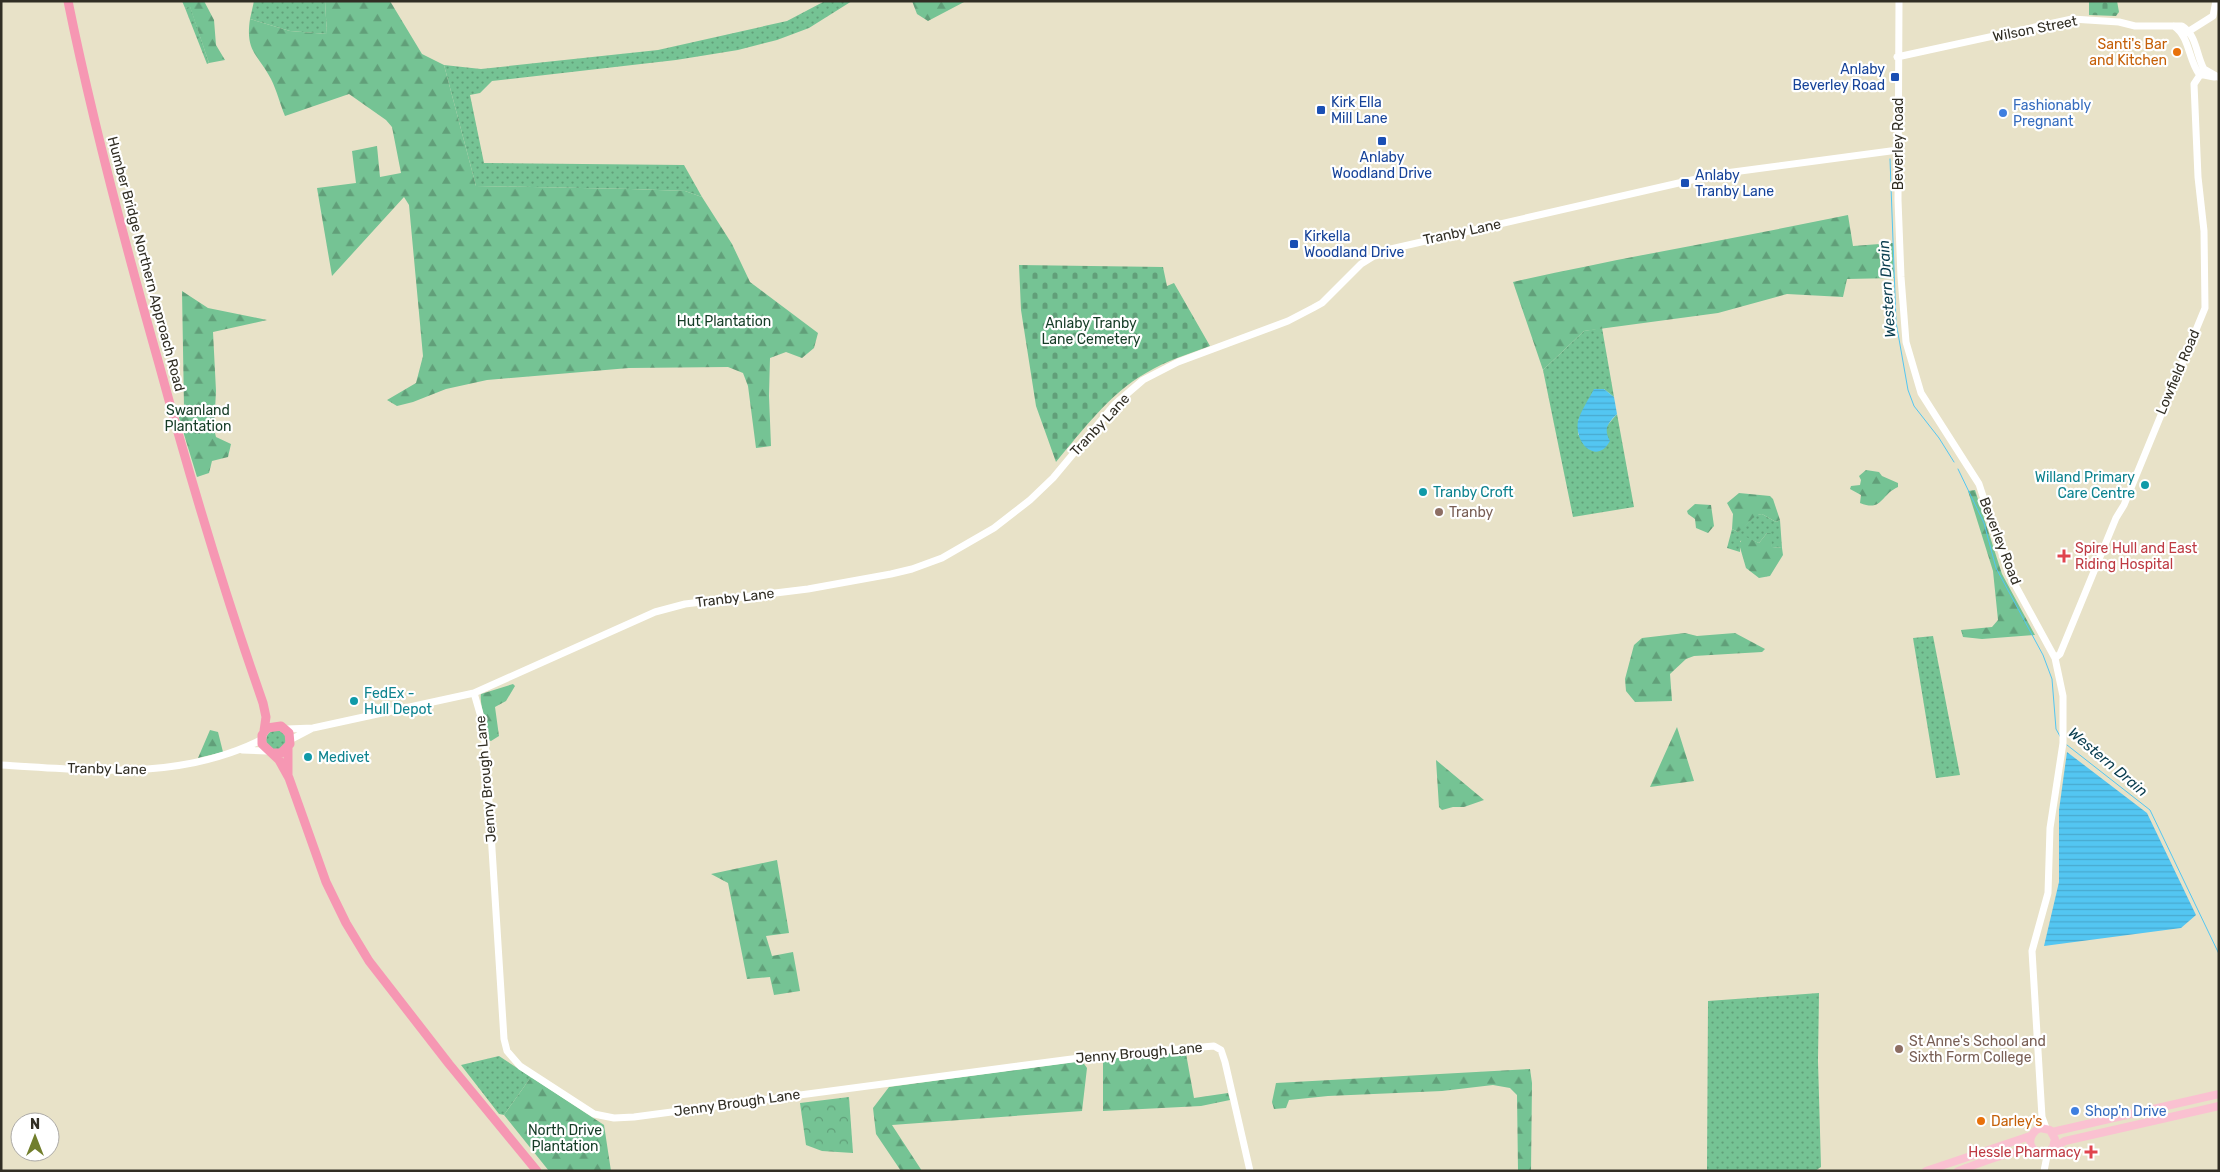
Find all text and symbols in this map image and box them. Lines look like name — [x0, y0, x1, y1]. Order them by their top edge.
street label: Wilson Street — [1991, 12, 2079, 46]
place label: Santi's Bar and Kitchen — [2089, 36, 2168, 69]
marker: Santi's Bar and Kitchen — [2171, 46, 2183, 58]
place label: Anlaby Beverley Road — [1792, 61, 1885, 94]
marker: Anlaby Beverley Road — [1889, 71, 1901, 83]
place label: Kirk Ella Mill Lane — [1331, 94, 1388, 127]
place label: Fashionably Pregnant — [2013, 97, 2092, 130]
street label: Beverley Road — [1890, 98, 1907, 190]
marker: Kirk Ella Mill Lane — [1315, 104, 1327, 116]
marker: Fashionably Pregnant — [1997, 107, 2009, 119]
street label: Humber Bridge Northern Approach Road — [104, 135, 188, 393]
marker: Anlaby Woodland Drive — [1376, 135, 1388, 147]
place label: Anlaby Woodland Drive — [1332, 149, 1432, 182]
place label: Anlaby Tranby Lane — [1695, 167, 1774, 200]
marker: Anlaby Tranby Lane — [1679, 177, 1691, 189]
street label: Tranby Lane — [1422, 215, 1503, 249]
place label: Kirkella Woodland Drive — [1304, 228, 1405, 261]
marker: Kirkella Woodland Drive — [1288, 238, 1300, 250]
water label: Western Drain — [1875, 240, 1899, 338]
park label: Hut Plantation — [677, 313, 771, 330]
park label: Anlaby Tranby Lane Cemetery — [1041, 315, 1141, 348]
street label: Lowfield Road — [2152, 327, 2204, 417]
street label: Tranby Lane — [1067, 390, 1133, 460]
park label: Swanland Plantation — [164, 402, 232, 435]
place label: Willand Primary Care Centre — [2035, 469, 2135, 502]
marker: Willand Primary Care Centre — [2139, 479, 2151, 491]
place label: Tranby Croft — [1433, 484, 1514, 501]
marker: Tranby Croft — [1417, 486, 1429, 498]
street label: Beverley Road — [1975, 495, 2025, 587]
place label: Tranby — [1449, 504, 1493, 521]
marker: Tranby — [1433, 506, 1445, 518]
place label: Spire Hull and East Riding Hospital — [2075, 540, 2198, 573]
marker: Spire Hull and East Riding Hospital — [2057, 549, 2071, 563]
street label: Tranby Lane — [695, 585, 775, 611]
place label: FedEx - Hull Depot — [364, 685, 432, 718]
marker: FedEx - Hull Depot — [348, 695, 360, 707]
street label: Jenny Brough Lane — [472, 715, 500, 843]
water label: Western Drain — [2065, 724, 2151, 800]
place label: Medivet — [318, 749, 370, 766]
marker: Medivet — [302, 751, 314, 763]
street label: Tranby Lane — [67, 760, 147, 778]
place label: St Anne's School and Sixth Form College — [1909, 1033, 2046, 1066]
street label: Jenny Brough Lane — [1075, 1039, 1203, 1067]
marker: St Anne's School and Sixth Form College — [1893, 1043, 1905, 1055]
street label: Jenny Brough Lane — [673, 1086, 801, 1120]
place label: Shop'n Drive — [2085, 1103, 2167, 1120]
marker: Shop'n Drive — [2069, 1105, 2081, 1117]
north arrow — [10, 1112, 60, 1162]
place label: Darley's — [1991, 1113, 2042, 1130]
marker: Darley's — [1975, 1115, 1987, 1127]
text: N — [30, 1116, 40, 1133]
park label: North Drive Plantation — [528, 1122, 602, 1155]
place label: Hessle Pharmacy — [1968, 1144, 2081, 1161]
marker: Hessle Pharmacy — [2085, 1146, 2097, 1158]

